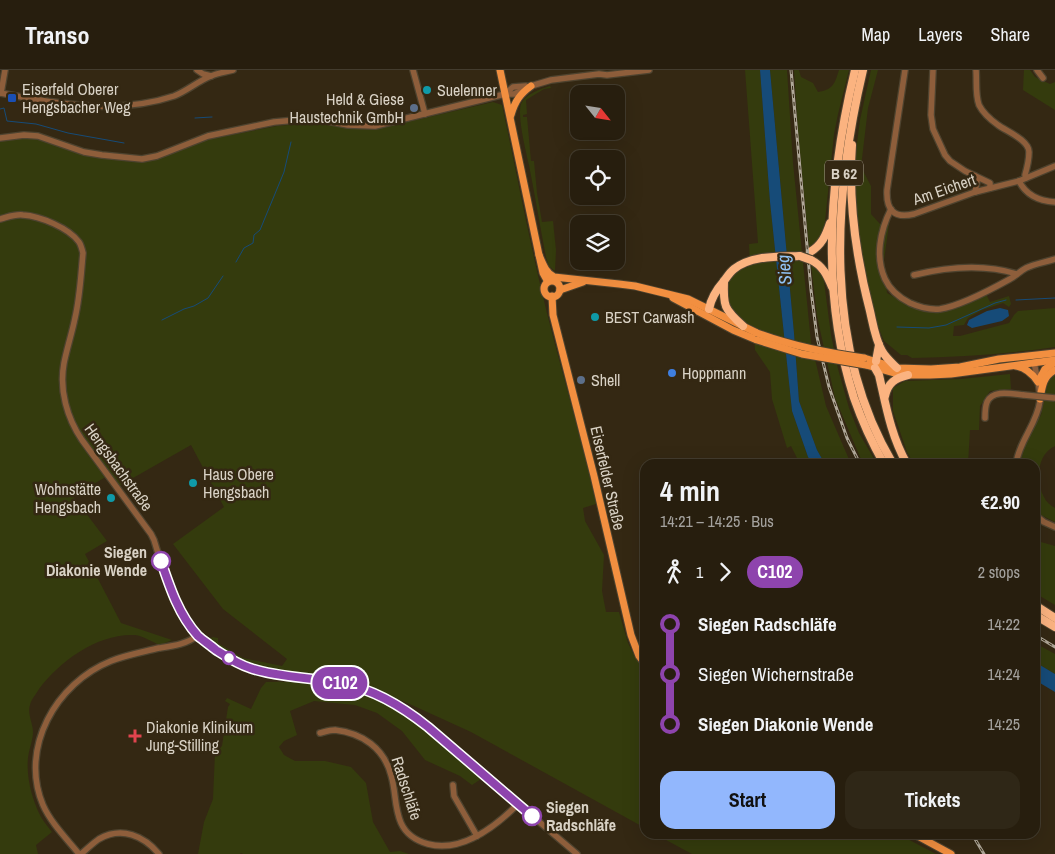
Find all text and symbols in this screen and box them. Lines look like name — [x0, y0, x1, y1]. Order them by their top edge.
text: Transo — [25, 19, 90, 51]
text: Map — [862, 22, 890, 47]
text: Layers — [918, 22, 963, 47]
text: Share — [991, 22, 1030, 47]
place label: Eiserfeld Oberer Hengsbacher Weg — [22, 78, 131, 118]
place label: Suelenner — [437, 79, 497, 101]
marker: Suelenner — [421, 84, 433, 96]
north arrow — [570, 85, 625, 140]
map controls — [570, 85, 625, 270]
place label: Held & Giese Haustechnik GmbH — [290, 88, 404, 128]
marker: Eiserfeld Oberer Hengsbacher Weg — [6, 92, 18, 104]
marker: Held & Giese Haustechnik GmbH — [408, 102, 420, 114]
button: locate — [570, 150, 625, 205]
road number: B 62 — [825, 160, 863, 186]
street label: Am Eichert — [909, 168, 979, 210]
button: layers — [570, 215, 625, 270]
water label: Sieg — [770, 254, 798, 286]
place label: BEST Carwash — [605, 306, 694, 328]
marker: BEST Carwash — [589, 311, 601, 323]
place label: Hoppmann — [682, 362, 746, 384]
marker: Hoppmann — [666, 367, 678, 379]
place label: Shell — [591, 369, 620, 391]
marker: Shell — [575, 374, 587, 386]
street label: Hengsbachstraße — [80, 419, 158, 515]
street label: Eiserfelder Straße — [585, 424, 631, 532]
place label: Haus Obere Hengsbach — [203, 463, 274, 503]
text: 4 min — [660, 472, 720, 510]
marker: Haus Obere Hengsbach — [187, 477, 199, 489]
place label: Wohnstätte Hengsbach — [35, 478, 101, 518]
text: €2.90 — [981, 489, 1020, 515]
marker: Wohnstätte Hengsbach — [105, 492, 117, 504]
text: 14:21 – 14:25 · Bus — [660, 510, 774, 532]
place label: Siegen Diakonie Wende — [46, 541, 147, 581]
marker: Siegen Diakonie Wende — [151, 551, 171, 571]
icon: walk — [660, 558, 688, 586]
icon: forward — [711, 558, 739, 586]
text: C102 — [757, 559, 793, 584]
text: 1 — [696, 561, 703, 583]
text: 2 stops — [978, 561, 1020, 583]
text: Siegen Radschläfe — [698, 611, 837, 637]
text: 14:22 — [987, 613, 1020, 635]
unlabelled marker — [222, 651, 236, 665]
text: Siegen Wichernstraße — [698, 661, 854, 687]
text: 14:24 — [987, 663, 1020, 685]
line badge: C102 — [305, 667, 375, 699]
text: C102 — [322, 670, 358, 695]
text: Siegen Diakonie Wende — [698, 711, 874, 737]
text: 14:25 — [987, 713, 1020, 735]
place label: Diakonie Klinikum Jung-Stilling — [146, 716, 253, 756]
marker: Diakonie Klinikum Jung-Stilling — [128, 729, 142, 743]
street label: Radschläfe — [386, 753, 428, 823]
button: Start — [660, 771, 835, 829]
button: Tickets — [845, 771, 1020, 829]
place label: Siegen Radschläfe — [546, 796, 616, 836]
marker: Siegen Radschläfe — [522, 806, 542, 826]

